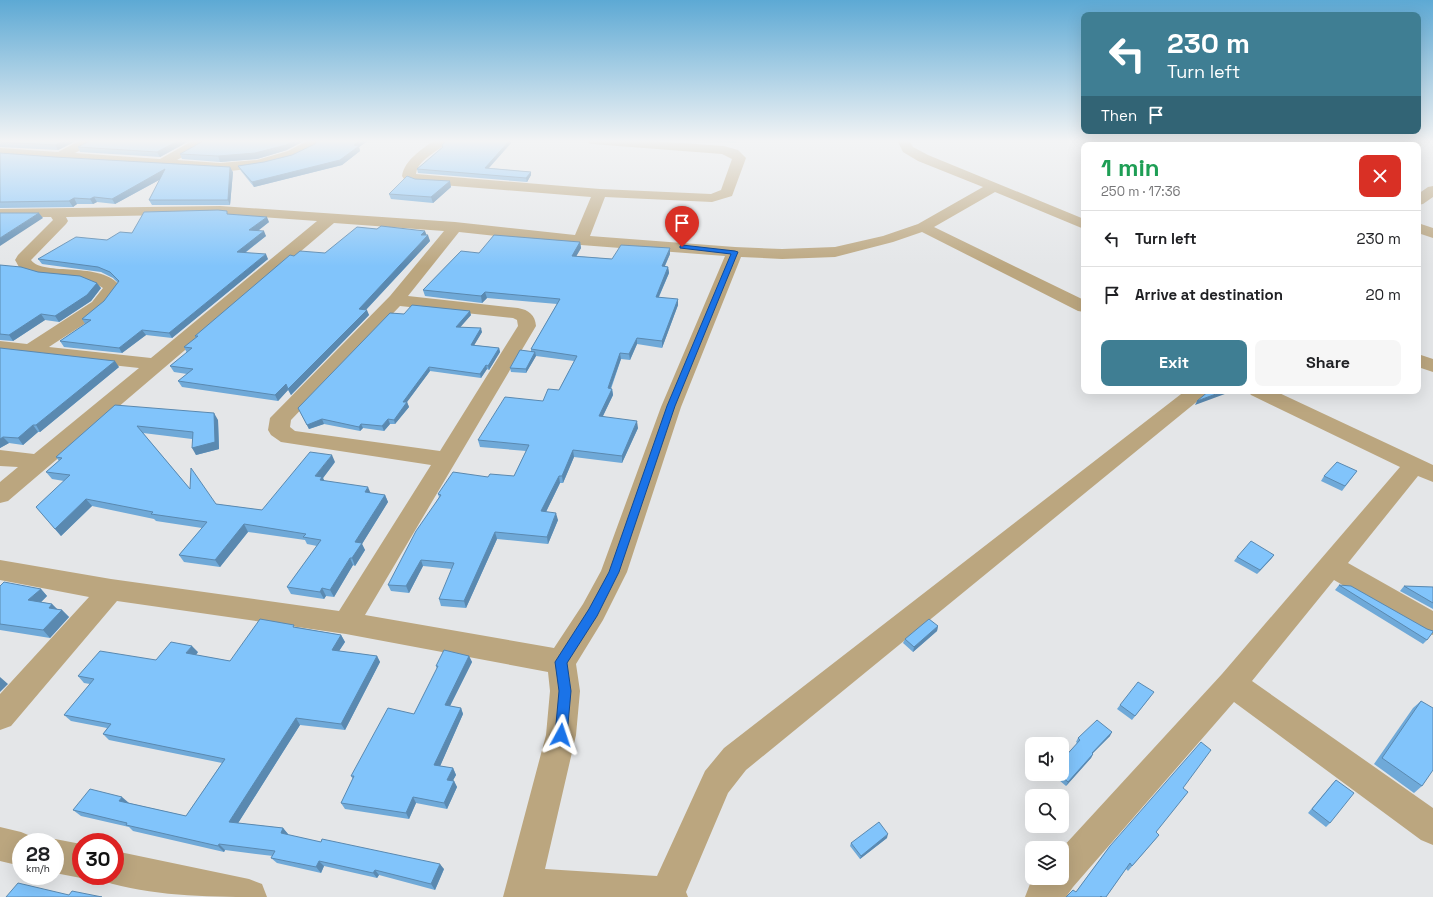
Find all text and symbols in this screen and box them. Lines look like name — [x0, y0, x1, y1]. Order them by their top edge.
text: 230 m — [1167, 25, 1250, 61]
icon: left — [1101, 28, 1153, 80]
text: Turn left — [1167, 60, 1240, 83]
icon: arrive — [1145, 104, 1167, 126]
text: Then — [1101, 106, 1137, 125]
text: 1 min — [1101, 152, 1160, 183]
button: close — [1359, 155, 1401, 197]
text: 250 m · 17:36 — [1101, 183, 1180, 200]
pin — [665, 206, 699, 247]
icon: arrive — [671, 212, 693, 234]
icon: left — [1101, 228, 1123, 250]
text: Turn left — [1135, 229, 1197, 248]
text: 230 m — [1357, 229, 1401, 248]
icon: arrive — [1101, 284, 1123, 306]
text: Arrive at destination — [1135, 285, 1283, 304]
text: 20 m — [1366, 285, 1401, 304]
button: Exit — [1101, 340, 1247, 386]
button: Share — [1255, 340, 1401, 386]
position arrow — [540, 714, 582, 756]
map controls — [1025, 737, 1069, 885]
button: sound — [1025, 737, 1069, 781]
button: search — [1025, 789, 1069, 833]
speed limit sign: 30 — [72, 833, 124, 885]
text: 28 — [26, 841, 50, 867]
button: layers — [1025, 841, 1069, 885]
text: km/h — [26, 862, 50, 875]

